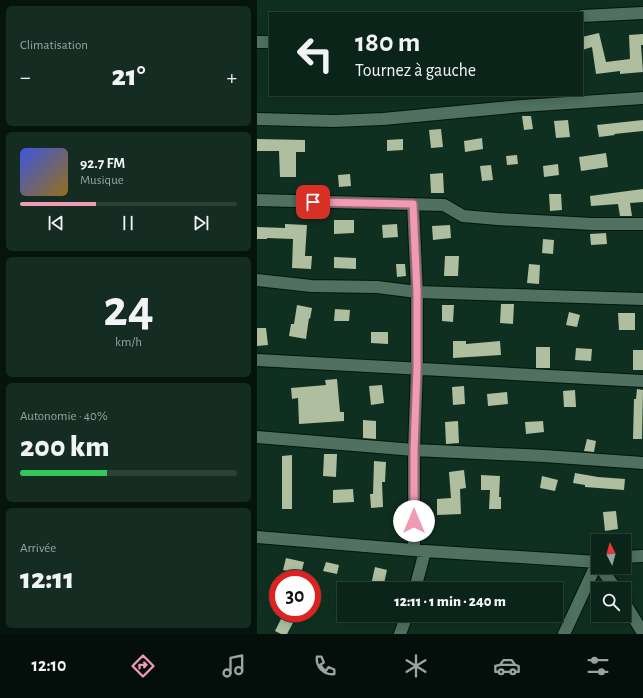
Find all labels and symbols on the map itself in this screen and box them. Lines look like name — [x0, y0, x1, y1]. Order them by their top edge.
pin — [296, 185, 330, 219]
position arrow — [393, 500, 435, 542]
north arrow — [591, 534, 631, 574]
speed limit sign: 30 — [269, 570, 321, 622]

